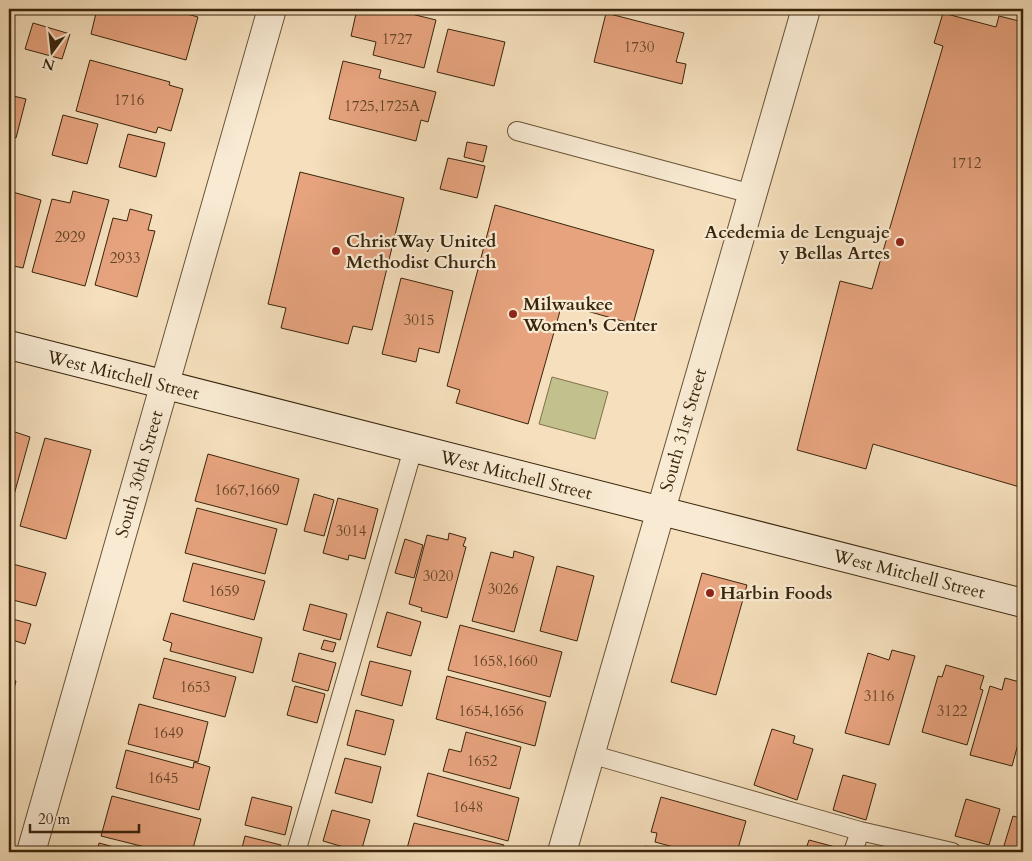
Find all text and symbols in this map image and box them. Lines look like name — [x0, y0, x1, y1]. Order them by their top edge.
north arrow — [28, 28, 78, 78]
house number: 1727 — [382, 29, 413, 49]
house number: 1730 — [624, 37, 655, 57]
text: N — [40, 53, 57, 75]
house number: 1716 — [114, 90, 145, 110]
house number: 1725,1725A — [344, 96, 420, 116]
house number: 1712 — [951, 153, 982, 173]
place label: Acedemia de Lenguaje y Bellas Artes — [705, 220, 890, 266]
house number: 2929 — [55, 227, 86, 247]
place label: ChristWay United Methodist Church — [346, 229, 497, 275]
marker: Acedemia de Lenguaje y Bellas Artes — [894, 236, 906, 248]
marker: ChristWay United Methodist Church — [330, 245, 342, 257]
house number: 2933 — [110, 248, 140, 268]
place label: Milwaukee Women's Center — [522, 292, 658, 338]
marker: Milwaukee Women's Center — [507, 308, 519, 320]
house number: 3015 — [404, 310, 434, 330]
street label: West Mitchell Street — [43, 344, 202, 407]
street label: South 31st Street — [654, 365, 713, 495]
street label: South 30th Street — [109, 407, 170, 541]
street label: West Mitchell Street — [436, 444, 595, 507]
house number: 1667,1669 — [214, 480, 280, 500]
house number: 3014 — [336, 521, 367, 541]
street label: West Mitchell Street — [829, 543, 988, 606]
house number: 3020 — [423, 566, 454, 586]
house number: 3026 — [488, 579, 519, 599]
house number: 1659 — [209, 581, 240, 601]
place label: Harbin Foods — [720, 581, 833, 606]
marker: Harbin Foods — [704, 587, 716, 599]
house number: 1658,1660 — [472, 651, 538, 671]
house number: 1653 — [180, 677, 210, 697]
house number: 3116 — [864, 686, 895, 706]
house number: 1654,1656 — [458, 701, 524, 721]
house number: 3122 — [937, 701, 968, 721]
house number: 1649 — [153, 723, 184, 743]
house number: 1652 — [467, 751, 498, 771]
house number: 1645 — [148, 768, 178, 788]
house number: 1648 — [453, 797, 483, 817]
scale bar — [30, 801, 139, 833]
text: 20 m — [38, 809, 70, 829]

